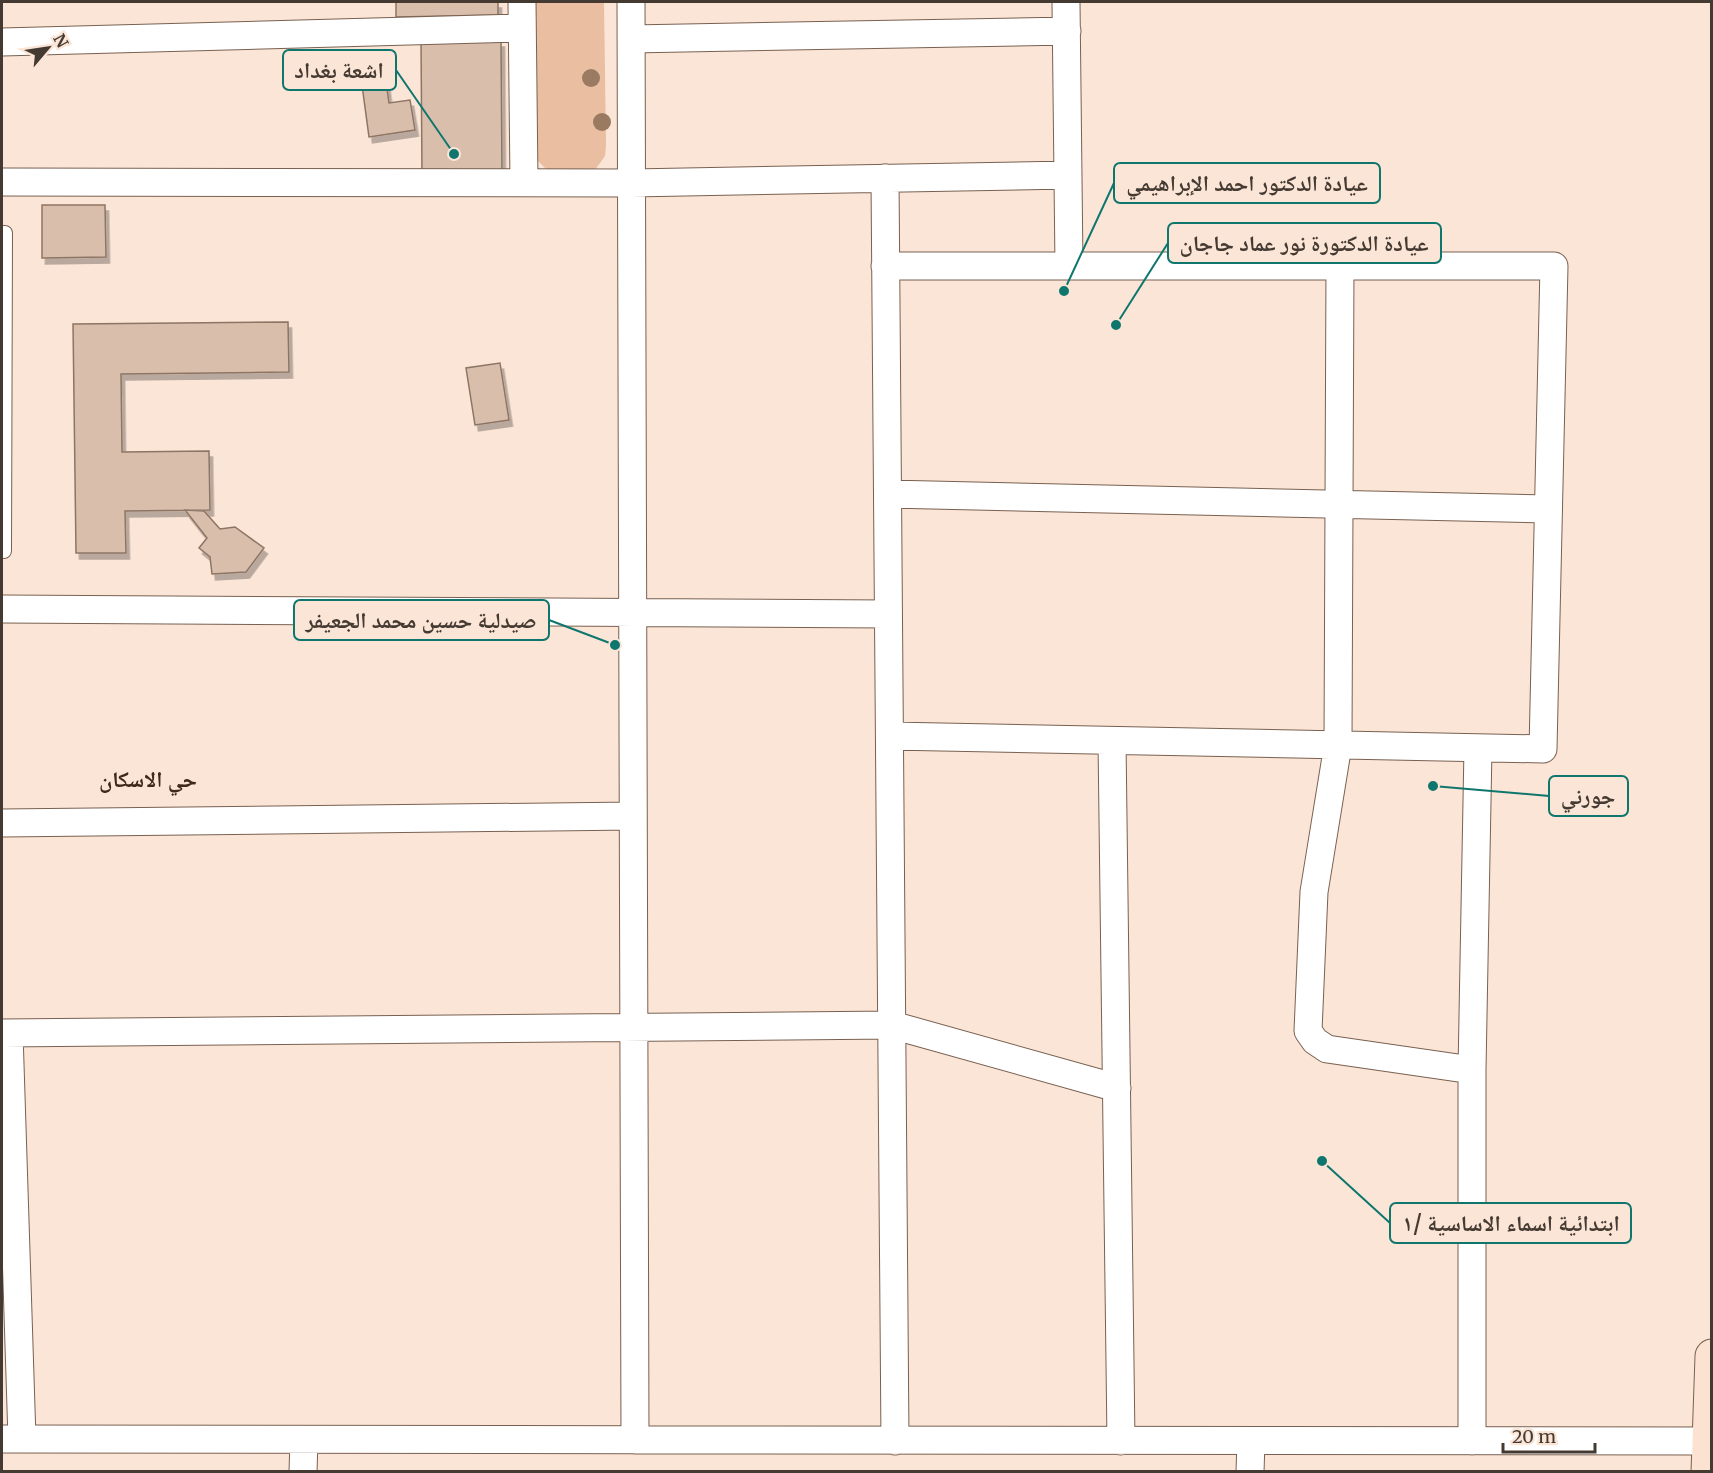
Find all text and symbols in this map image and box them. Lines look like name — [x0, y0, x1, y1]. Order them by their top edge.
north arrow — [18, 18, 78, 78]
text: N — [49, 30, 73, 51]
callout: اشعة بغداد — [283, 50, 396, 90]
text: اشعة بغداد — [294, 56, 384, 84]
callout: عيادة الدكتور احمد الإبراهيمي — [1114, 163, 1380, 203]
text: عيادة الدكتور احمد الإبراهيمي — [1126, 169, 1368, 200]
callout: عيادة الدكتورة نور عماد جاجان — [1168, 223, 1441, 263]
text: عيادة الدكتورة نور عماد جاجان — [1179, 229, 1429, 257]
callout: صيدلية حسين محمد الجعيفر — [294, 600, 549, 640]
text: صيدلية حسين محمد الجعيفر — [304, 606, 537, 634]
district label: حي الاسكان — [99, 765, 197, 796]
callout: جورني — [1549, 776, 1628, 816]
text: جورني — [1561, 782, 1615, 813]
callout: ابتدائية اسماء الاساسية /١ — [1390, 1203, 1631, 1243]
text: ابتدائية اسماء الاساسية /١ — [1402, 1209, 1620, 1237]
scale bar — [1503, 1416, 1594, 1454]
text: 20 m — [1512, 1425, 1556, 1448]

